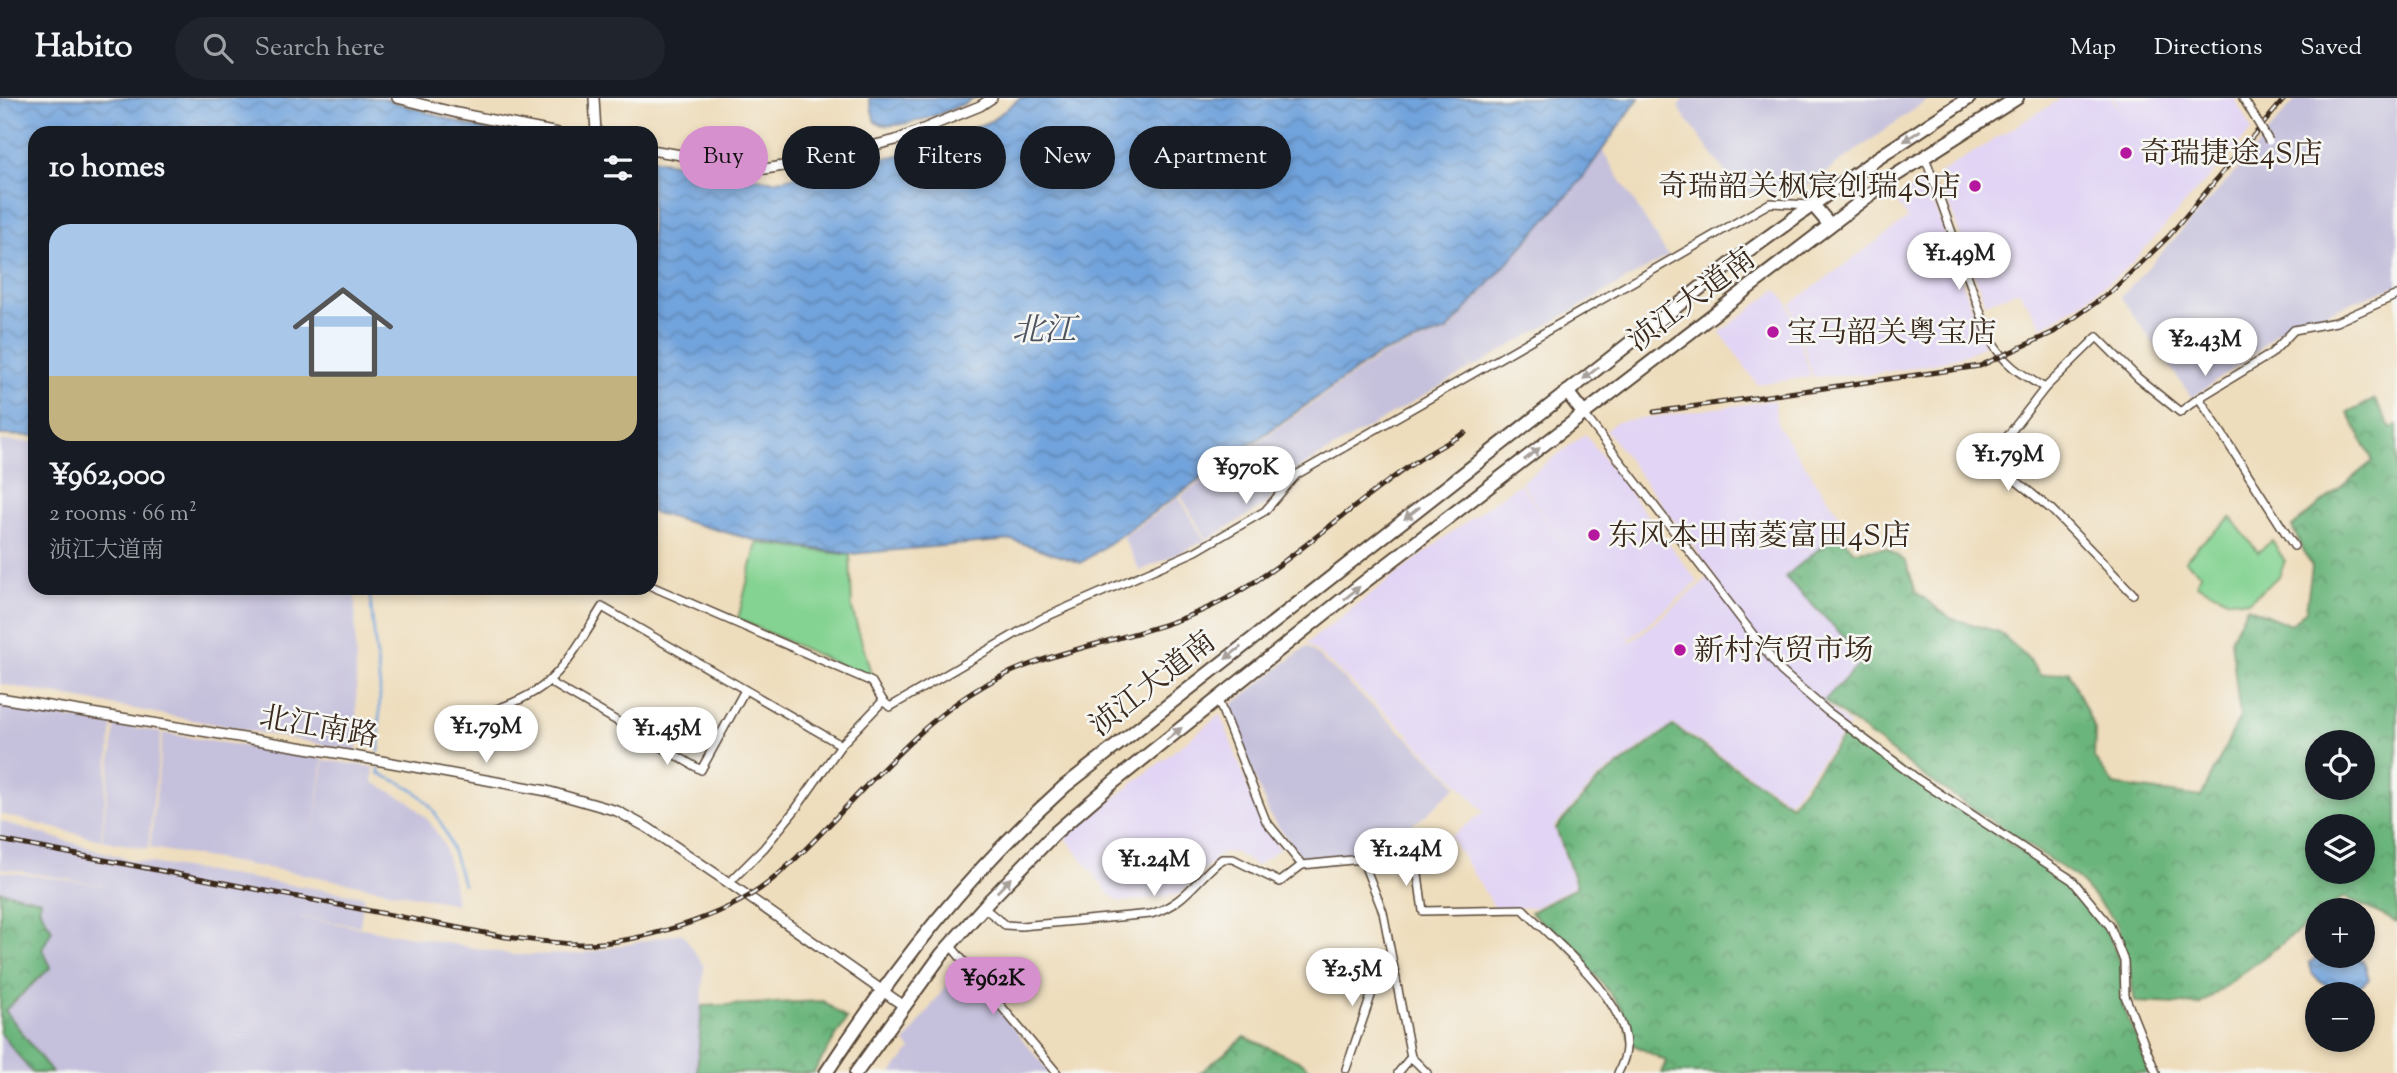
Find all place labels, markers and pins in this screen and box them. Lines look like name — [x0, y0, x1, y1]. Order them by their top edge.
place label: 奇瑞捷途4S店 — [2140, 134, 2323, 177]
marker: 奇瑞捷途4S店 — [2118, 145, 2134, 161]
place label: 奇瑞韶关枫宸创瑞4S店 — [1658, 167, 1961, 210]
marker: 奇瑞韶关枫宸创瑞4S店 — [1967, 178, 1983, 194]
pin: ¥1.49M — [1902, 232, 2016, 292]
place label: 宝马韶关粤宝店 — [1787, 313, 1997, 356]
pin: ¥2.43M — [2148, 318, 2262, 378]
marker: 宝马韶关粤宝店 — [1765, 324, 1781, 340]
pin: ¥1.79M — [1951, 434, 2065, 493]
pin: ¥970K — [1197, 446, 1295, 506]
place label: 东风本田南菱富田4S店 — [1608, 516, 1911, 559]
marker: 东风本田南菱富田4S店 — [1586, 527, 1602, 543]
place label: 新村汽贸市场 — [1694, 631, 1874, 674]
marker: 新村汽贸市场 — [1672, 642, 1688, 658]
pin: ¥1.79M — [429, 706, 543, 765]
pin: ¥1.45M — [610, 708, 724, 767]
pin: ¥1.24M — [1349, 828, 1463, 888]
pin: ¥1.24M — [1097, 838, 1211, 898]
pin: ¥2.5M — [1303, 948, 1401, 1008]
pin: ¥962K — [944, 958, 1042, 1017]

